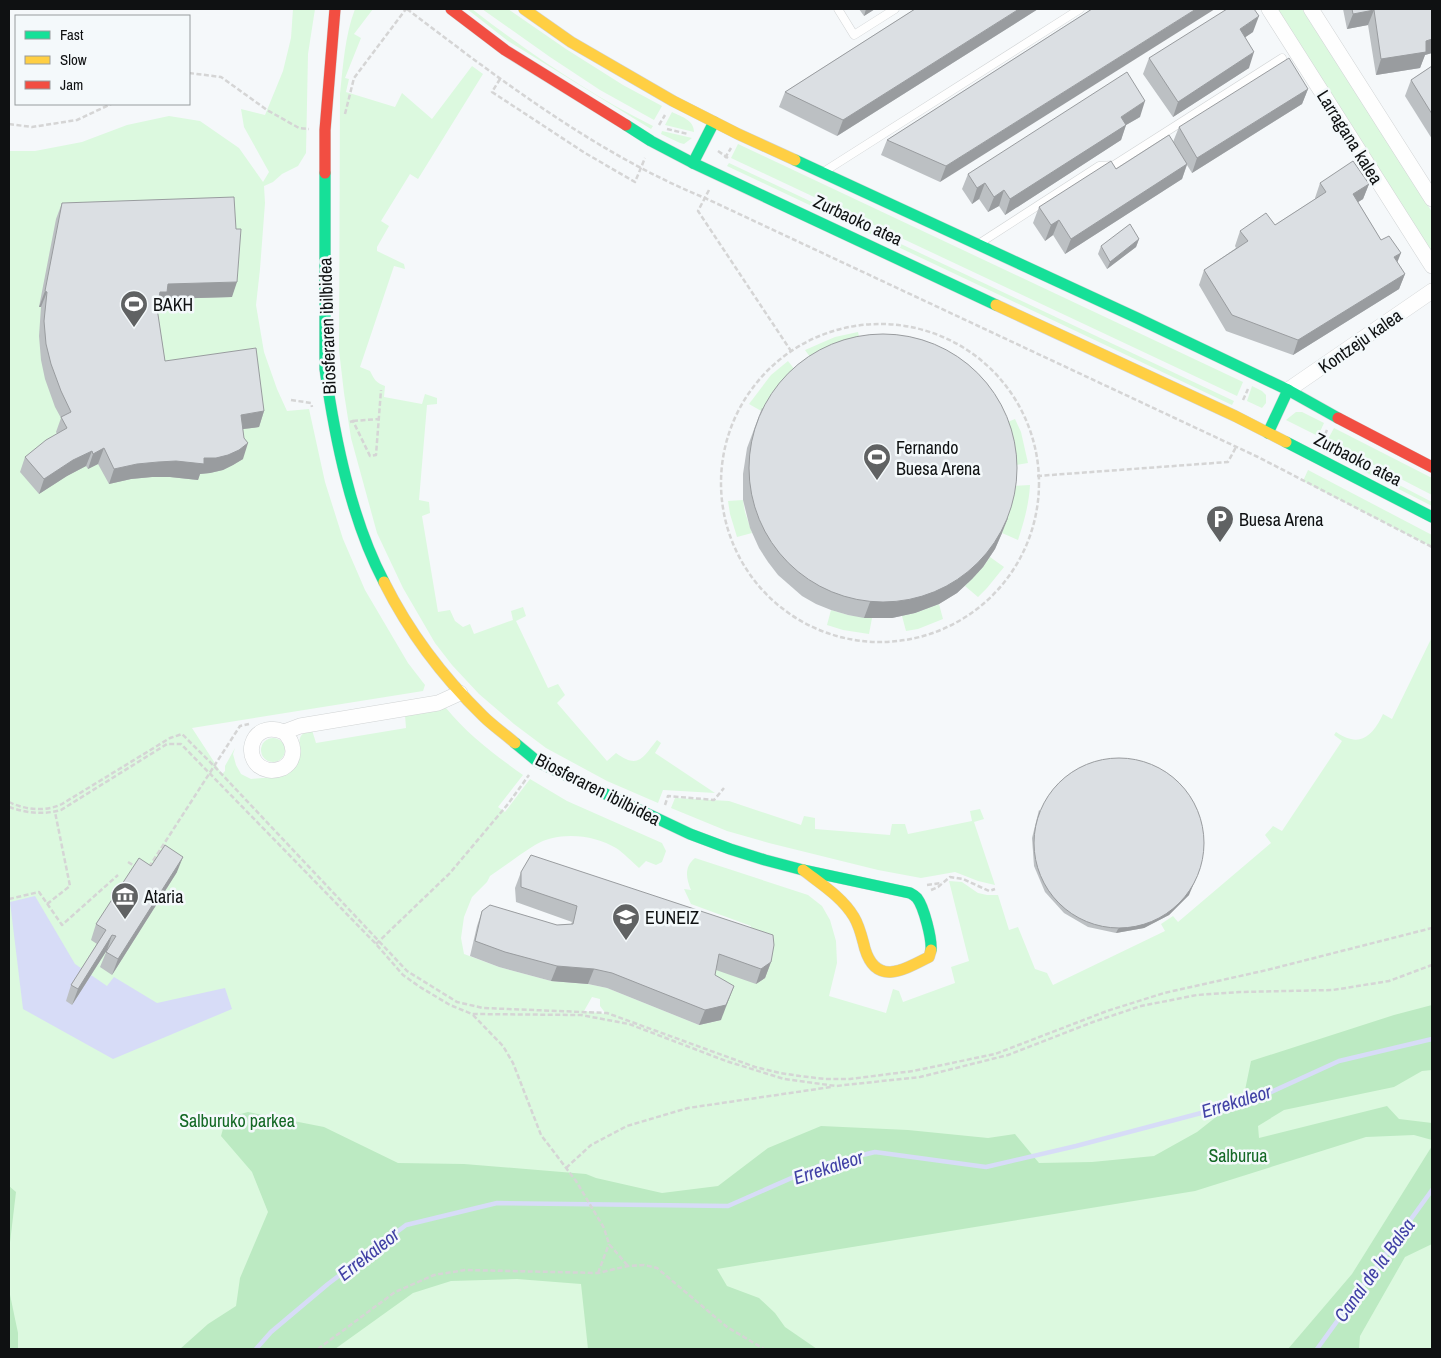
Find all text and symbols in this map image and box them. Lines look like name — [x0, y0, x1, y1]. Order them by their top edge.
legend — [15, 15, 190, 105]
text: Fast — [60, 24, 84, 45]
text: Slow — [60, 49, 87, 70]
text: Jam — [60, 74, 83, 95]
street label: Larragana kalea — [1311, 85, 1389, 189]
street label: Zurbaoko atea — [810, 189, 906, 251]
street label: Biosferaren ibilbidea — [312, 257, 342, 395]
sports icon: BAKH — [119, 289, 149, 328]
place label: BAKH — [153, 292, 193, 317]
street label: Kontzeju kalea — [1313, 303, 1407, 379]
street label: Zurbaoko atea — [1310, 426, 1406, 492]
place label: Fernando Buesa Arena — [896, 435, 981, 481]
sports icon: Fernando Buesa Arena — [862, 442, 892, 481]
parking icon: Buesa Arena — [1205, 504, 1235, 543]
place label: Buesa Arena — [1239, 507, 1324, 532]
street label: Biosferaren ibilbidea — [531, 747, 665, 831]
museum icon: Ataria — [110, 881, 140, 920]
place label: Ataria — [143, 884, 183, 909]
school or university icon: EUNEIZ — [611, 902, 641, 941]
place label: EUNEIZ — [645, 905, 699, 930]
water label: Errekaleor — [1198, 1078, 1275, 1124]
park label: Salburuko parkea — [179, 1108, 295, 1133]
water label: Errekaleor — [790, 1143, 867, 1190]
park label: Salburua — [1208, 1143, 1268, 1168]
water label: Canal de la Balsa — [1328, 1213, 1421, 1327]
water label: Errekaleor — [332, 1221, 405, 1286]

